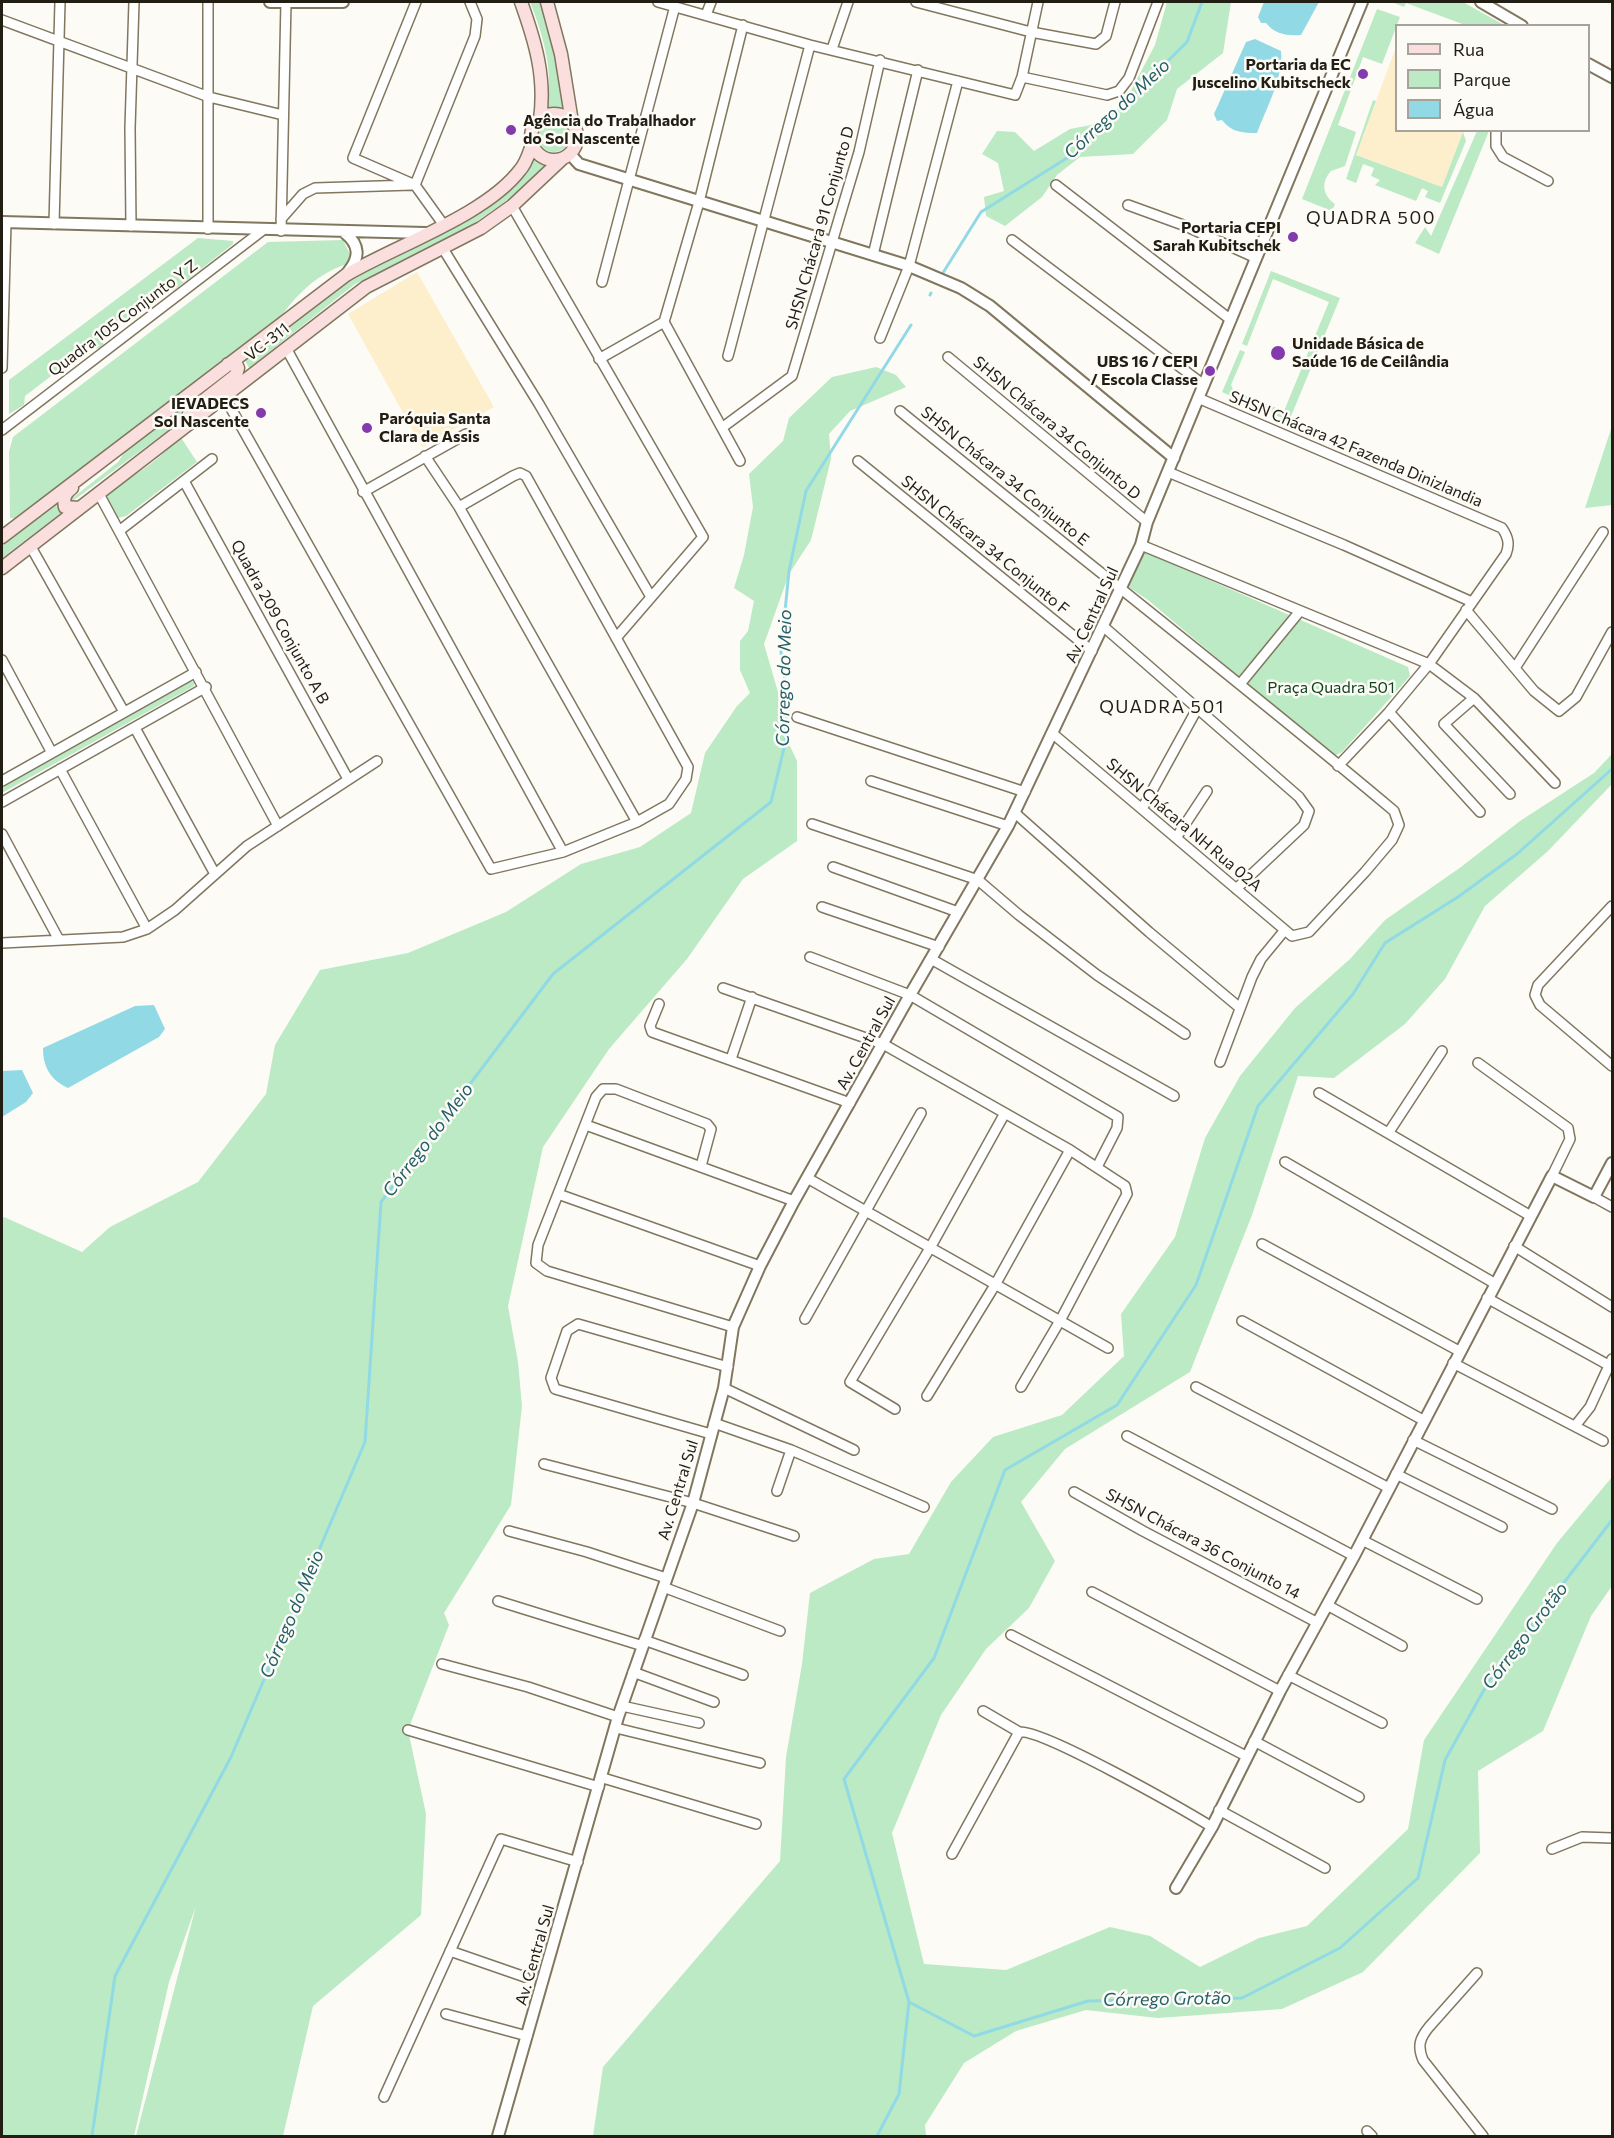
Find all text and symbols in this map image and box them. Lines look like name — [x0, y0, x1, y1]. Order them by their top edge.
legend — [1395, 24, 1590, 132]
text: Rua — [1453, 38, 1484, 60]
water label: Córrego do Meio — [1060, 54, 1174, 164]
place label: Portaria da EC Juscelino Kubitscheck — [1192, 55, 1351, 93]
marker: Portaria da EC Juscelino Kubitscheck — [1356, 67, 1370, 81]
text: Parque — [1453, 68, 1511, 90]
text: Água — [1453, 98, 1494, 120]
place label: Agência do Trabalhador do Sol Nascente — [523, 111, 696, 149]
marker: Agência do Trabalhador do Sol Nascente — [504, 123, 518, 137]
street label: SHSN Chácara 91 Conjunto D — [782, 124, 858, 332]
district label: QUADRA 500 — [1306, 207, 1436, 229]
place label: Portaria CEPI Sarah Kubitschek — [1153, 218, 1281, 256]
marker: Portaria CEPI Sarah Kubitschek — [1286, 230, 1300, 244]
street label: Quadra 105 Conjunto Y Z — [45, 256, 201, 380]
street label: VC-311 — [241, 319, 293, 365]
place label: Unidade Básica de Saúde 16 de Ceilândia — [1292, 334, 1449, 372]
marker: Unidade Básica de Saúde 16 de Ceilândia — [1269, 344, 1287, 362]
street label: SHSN Chácara 34 Conjunto D — [969, 352, 1145, 504]
place label: UBS 16 / CEPI / Escola Classe — [1091, 352, 1198, 390]
marker: UBS 16 / CEPI / Escola Classe — [1203, 364, 1217, 378]
street label: SHSN Chácara 42 Fazenda Dinizlandia — [1226, 387, 1486, 511]
place label: IEVADECS Sol Nascente — [154, 394, 249, 432]
street label: SHSN Chácara 34 Conjunto E — [917, 402, 1093, 550]
marker: IEVADECS Sol Nascente — [254, 406, 268, 420]
place label: Paróquia Santa Clara de Assis — [379, 409, 491, 447]
marker: Paróquia Santa Clara de Assis — [360, 421, 374, 435]
street label: SHSN Chácara 34 Conjunto F — [897, 471, 1073, 619]
street label: Quadra 209 Conjunto A B — [227, 537, 333, 707]
street label: Av. Central Sul — [1061, 564, 1123, 666]
water label: Córrego do Meio — [772, 609, 796, 747]
park label: Praça Quadra 501 — [1267, 678, 1395, 698]
district label: QUADRA 501 — [1099, 696, 1225, 718]
street label: SHSN Chácara NH Rua 02A — [1102, 754, 1266, 896]
street label: Av. Central Sul — [832, 993, 900, 1093]
water label: Córrego do Meio — [378, 1079, 478, 1201]
street label: Av. Central Sul — [654, 1437, 702, 1543]
street label: SHSN Chácara 36 Conjunto 14 — [1102, 1484, 1304, 1604]
water label: Córrego do Meio — [255, 1547, 329, 1681]
water label: Córrego Grotão — [1478, 1578, 1572, 1694]
street label: Av. Central Sul — [511, 1902, 559, 2008]
water label: Córrego Grotão — [1103, 1987, 1231, 2011]

